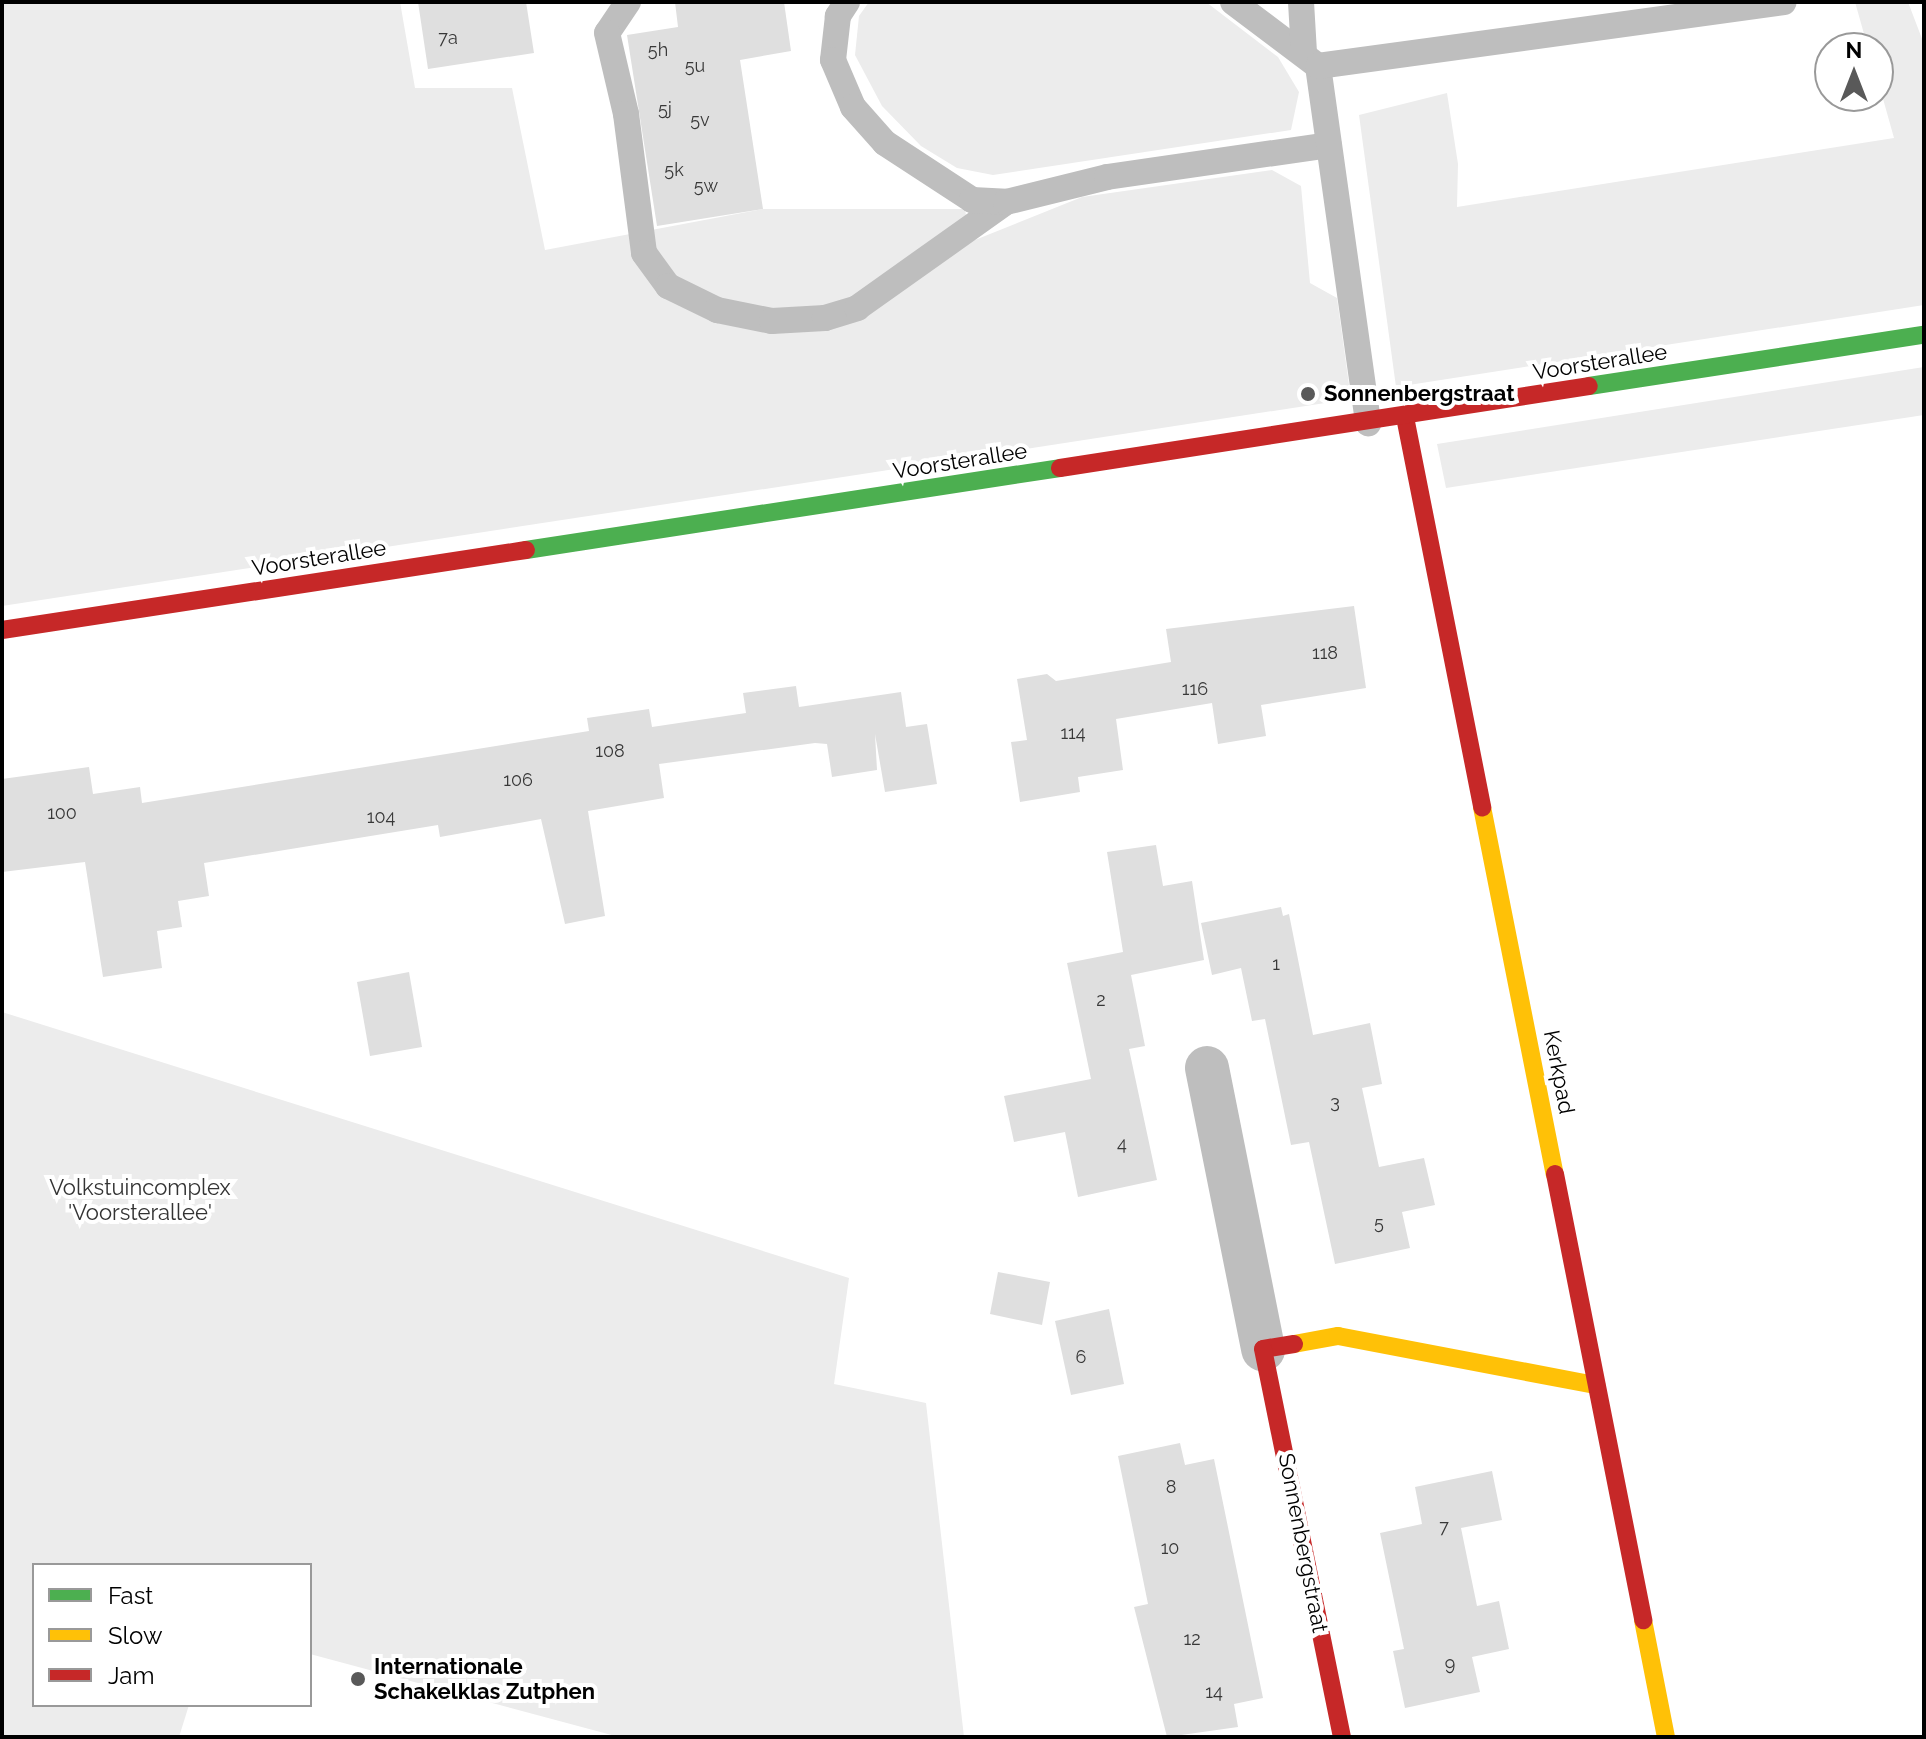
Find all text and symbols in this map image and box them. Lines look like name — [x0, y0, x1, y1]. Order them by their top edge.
house number: 7a — [438, 27, 458, 49]
north arrow — [1814, 32, 1894, 112]
text: N — [1846, 37, 1862, 63]
house number: 5h — [648, 39, 668, 61]
house number: 5u — [685, 55, 705, 77]
house number: 5j — [658, 98, 672, 120]
house number: 5v — [690, 109, 710, 131]
house number: 5k — [664, 159, 684, 181]
house number: 5w — [694, 175, 718, 197]
street label: Voorsterallee — [1531, 338, 1669, 386]
place label: Sonnenbergstraat — [1324, 381, 1515, 407]
marker: Sonnenbergstraat — [1299, 385, 1317, 403]
street label: Voorsterallee — [891, 437, 1029, 485]
street label: Voorsterallee — [250, 534, 388, 582]
house number: 118 — [1312, 642, 1338, 664]
house number: 116 — [1182, 678, 1208, 700]
house number: 114 — [1060, 722, 1086, 744]
house number: 108 — [595, 740, 625, 762]
house number: 106 — [503, 769, 533, 791]
house number: 100 — [47, 802, 77, 824]
house number: 104 — [367, 806, 395, 828]
house number: 1 — [1272, 953, 1280, 975]
house number: 2 — [1096, 989, 1106, 1011]
street label: Kerkpad — [1538, 1028, 1580, 1116]
house number: 3 — [1330, 1091, 1340, 1113]
house number: 4 — [1117, 1133, 1127, 1155]
park label: Volkstuincomplex 'Voorsterallee' — [49, 1174, 231, 1226]
house number: 5 — [1374, 1212, 1384, 1234]
house number: 6 — [1076, 1346, 1086, 1368]
street label: Sonnenbergstraat — [1273, 1451, 1333, 1635]
house number: 8 — [1166, 1476, 1176, 1498]
house number: 7 — [1439, 1516, 1449, 1538]
house number: 10 — [1161, 1537, 1179, 1559]
legend — [32, 1563, 312, 1707]
text: Fast — [108, 1581, 153, 1610]
text: Slow — [108, 1621, 162, 1650]
house number: 12 — [1183, 1628, 1201, 1650]
place label: Internationale Schakelklas Zutphen — [374, 1653, 595, 1704]
house number: 9 — [1445, 1653, 1455, 1675]
text: Jam — [108, 1661, 154, 1690]
marker: Internationale Schakelklas Zutphen — [349, 1670, 367, 1688]
house number: 14 — [1205, 1681, 1223, 1703]

